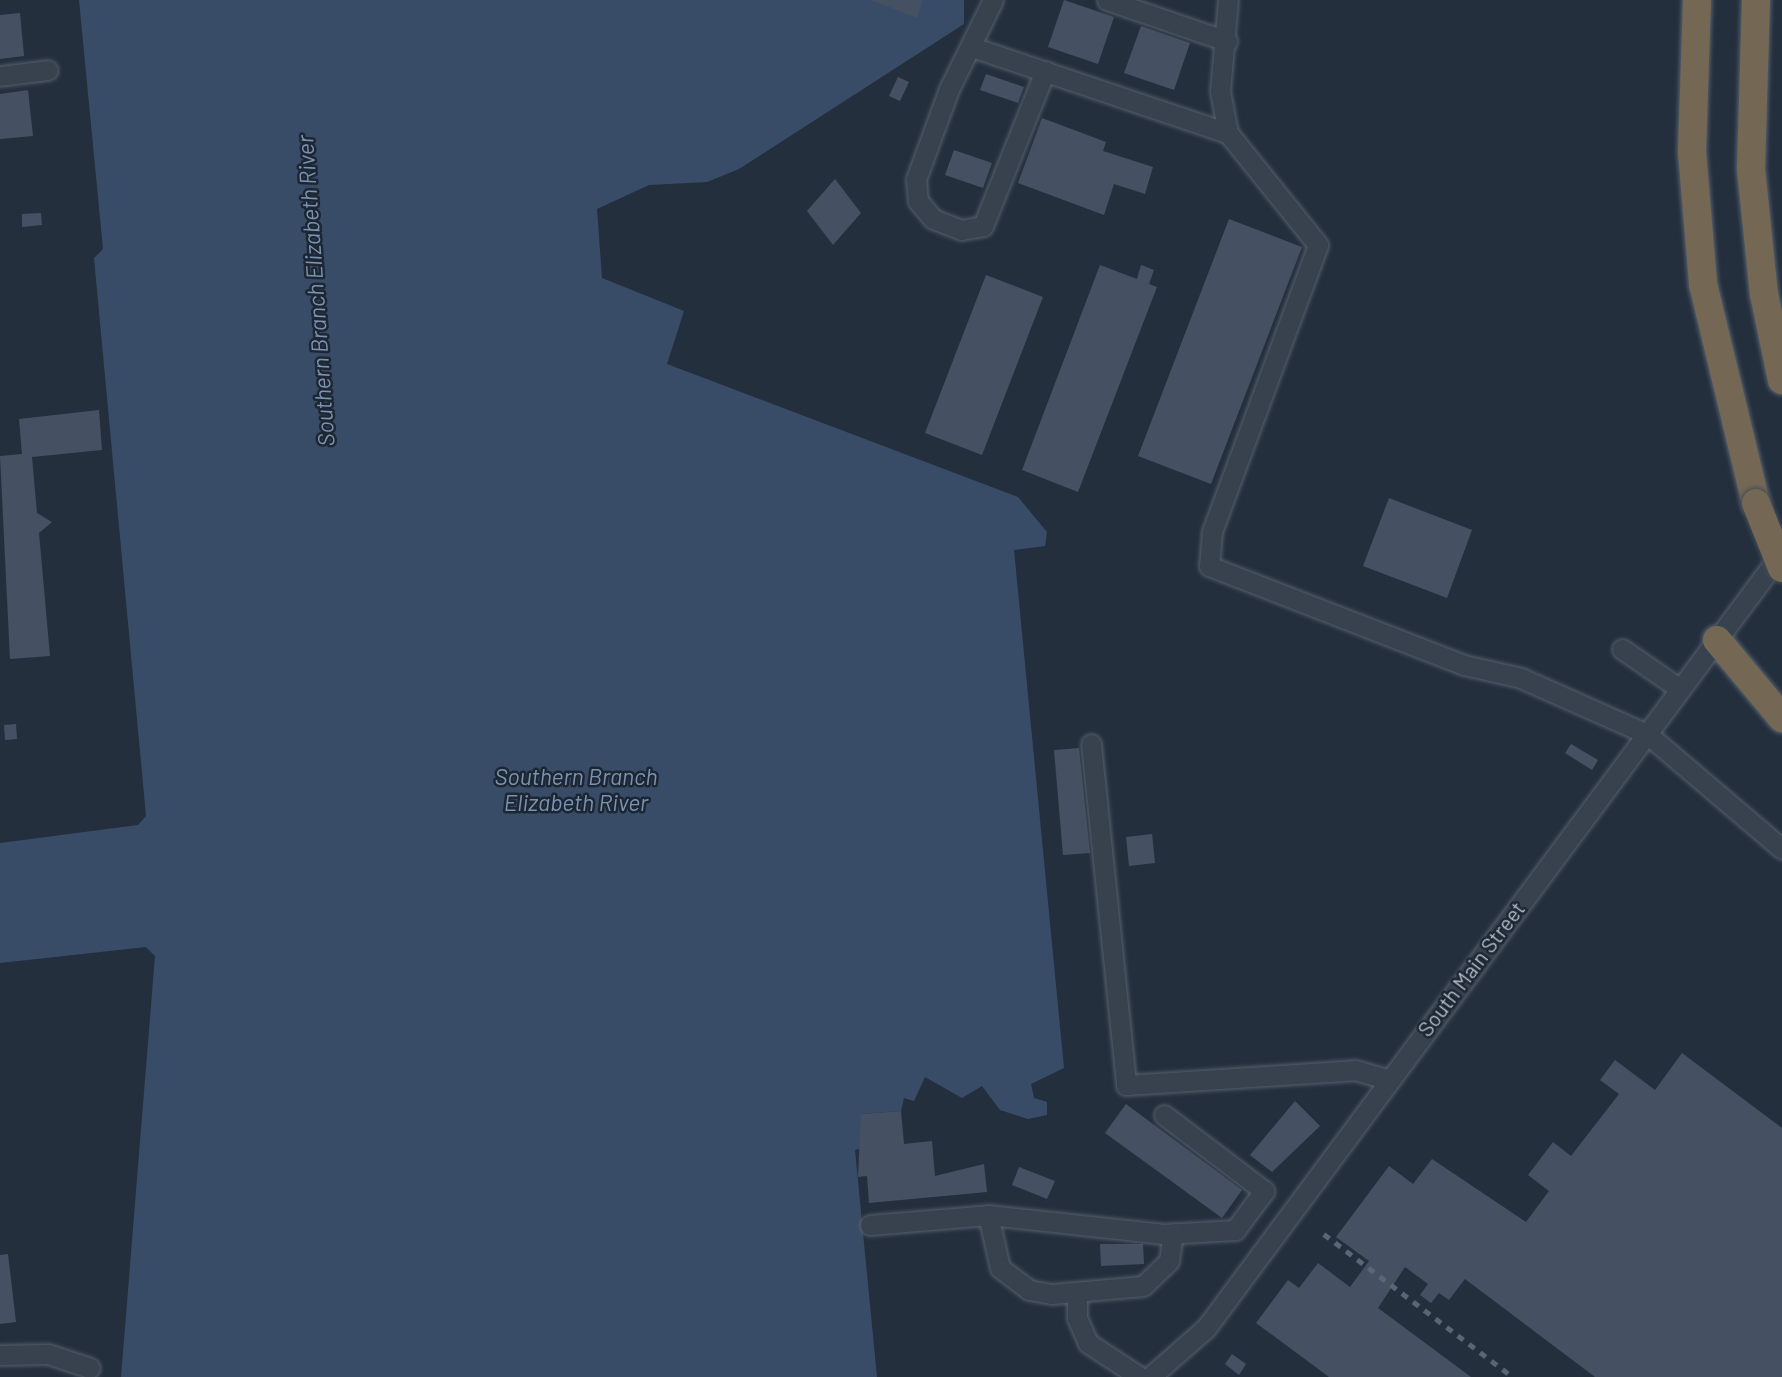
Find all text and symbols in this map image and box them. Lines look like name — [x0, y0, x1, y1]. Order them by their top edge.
water label: Southern Branch Elizabeth River — [290, 134, 340, 448]
water label: Southern Branch Elizabeth River — [494, 762, 658, 816]
street label: South Main Street — [1412, 897, 1530, 1041]

